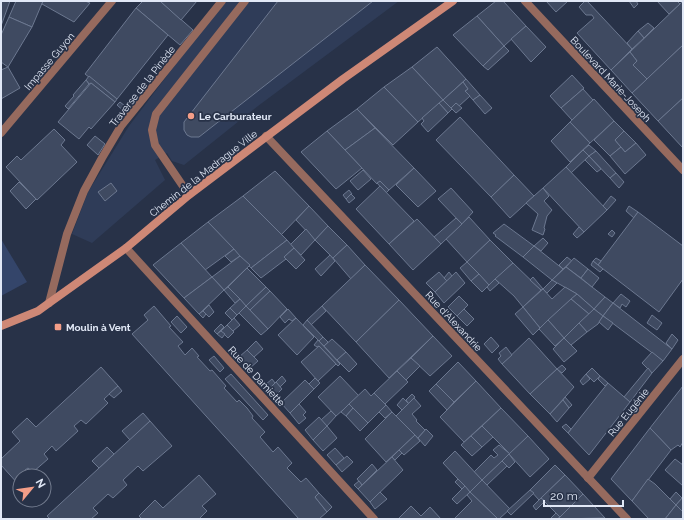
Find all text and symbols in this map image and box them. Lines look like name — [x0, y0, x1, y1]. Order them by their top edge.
street label: Impasse Guyon — [22, 30, 77, 92]
street label: Boulevard Marie-Joseph — [568, 34, 653, 124]
street label: Traverse de la Pinède — [107, 44, 177, 129]
marker: Le Carburateur — [186, 111, 196, 121]
place label: Le Carburateur — [199, 111, 272, 122]
street label: Chemin de la Madrague Ville — [147, 128, 259, 219]
street label: Rue d'Alexandrie — [423, 289, 484, 354]
marker: Moulin à Vent — [53, 322, 63, 332]
place label: Moulin à Vent — [66, 322, 131, 333]
street label: Rue de Damiette — [226, 344, 287, 409]
street label: Rue Eugénie — [606, 386, 651, 439]
north arrow — [12, 468, 52, 508]
text: N — [33, 477, 48, 490]
scale bar — [544, 482, 623, 508]
text: 20 m — [550, 489, 578, 503]

